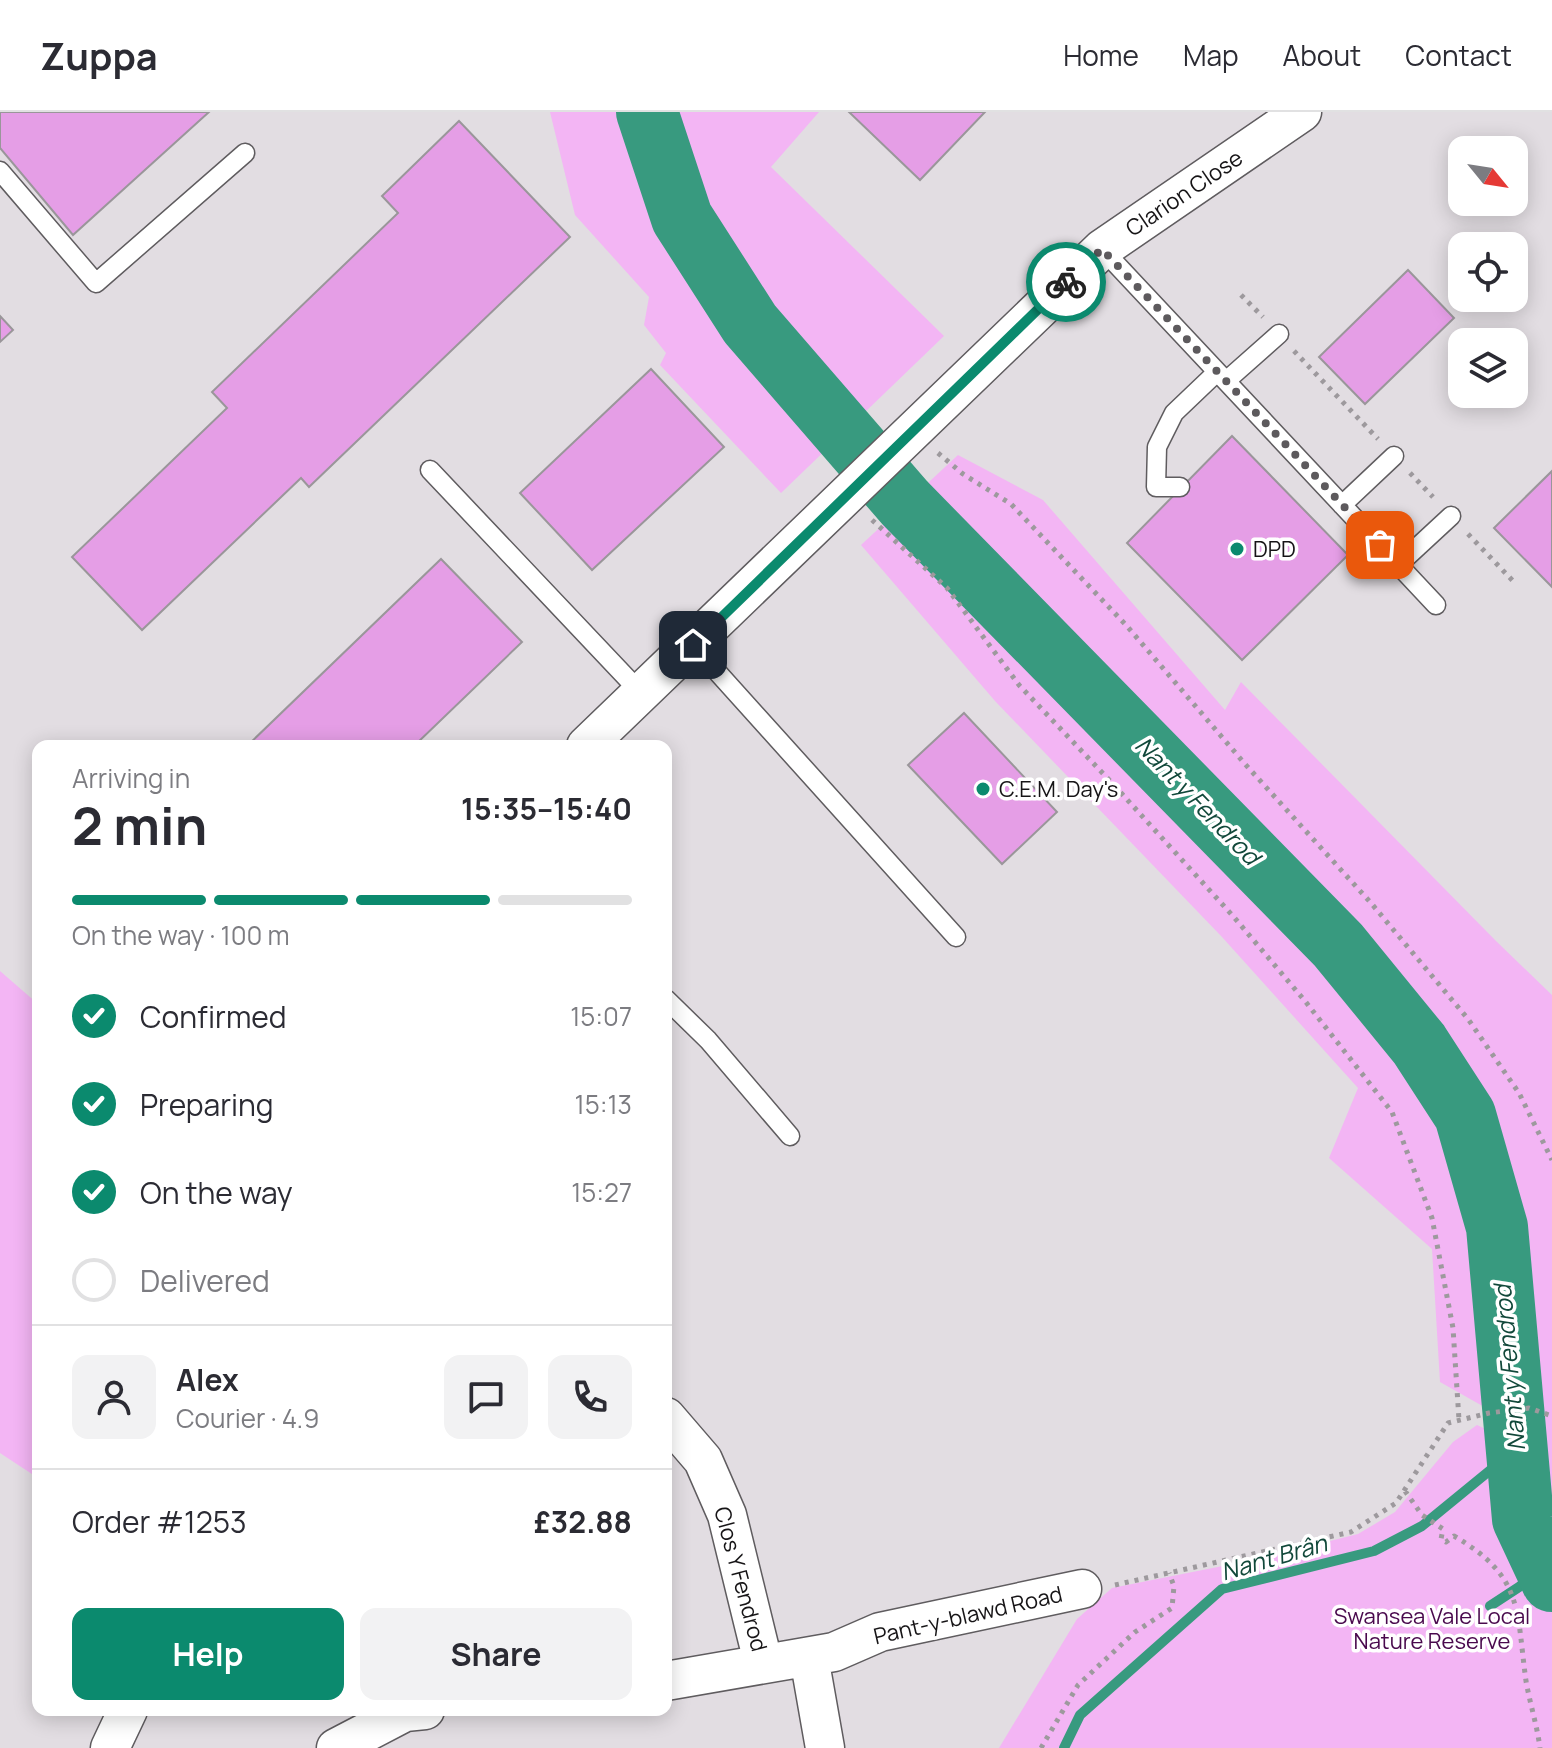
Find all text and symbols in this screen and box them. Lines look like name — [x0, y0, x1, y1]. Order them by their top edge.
text: Zuppa — [40, 29, 158, 81]
text: Home — [1063, 36, 1139, 74]
text: Map — [1183, 36, 1239, 74]
text: About — [1283, 36, 1361, 74]
text: Contact — [1405, 36, 1512, 74]
north arrow — [1448, 136, 1528, 216]
map controls — [1448, 136, 1528, 408]
street label: Clarion Close — [1120, 143, 1248, 243]
button: locate — [1448, 232, 1528, 312]
courier — [1026, 242, 1106, 322]
icon: bike — [1044, 260, 1088, 304]
button: layers — [1448, 328, 1528, 408]
pin — [1346, 511, 1414, 579]
icon: bag — [1358, 523, 1402, 567]
place label: DPD — [1253, 534, 1296, 564]
marker: DPD — [1228, 540, 1246, 558]
pin — [659, 611, 727, 679]
icon: home — [671, 623, 715, 667]
water label: Nant y Fendrod — [1128, 729, 1270, 873]
text: Arriving in — [72, 760, 190, 796]
place label: C.E.M. Day's — [999, 774, 1118, 804]
marker: C.E.M. Day's — [974, 780, 992, 798]
text: 15:35–15:40 — [461, 788, 632, 829]
text: 2 min — [72, 790, 207, 861]
text: On the way · 100 m — [72, 917, 290, 953]
icon: check — [72, 994, 116, 1038]
text: Confirmed — [140, 996, 287, 1037]
text: 15:07 — [570, 998, 632, 1034]
icon: check — [72, 1082, 116, 1126]
text: Preparing — [140, 1084, 274, 1125]
text: 15:13 — [575, 1086, 632, 1122]
icon: check — [72, 1170, 116, 1214]
text: On the way — [140, 1172, 293, 1213]
text: 15:27 — [571, 1174, 632, 1210]
text: Delivered — [140, 1260, 270, 1301]
water label: Nant y Fendrod — [1485, 1281, 1532, 1453]
button: person — [72, 1355, 156, 1439]
button: chat — [444, 1355, 528, 1439]
button: phone — [548, 1355, 632, 1439]
text: Alex — [176, 1359, 239, 1400]
text: Courier · 4.9 — [176, 1400, 319, 1436]
text: Order #1253 — [72, 1501, 247, 1542]
text: £32.88 — [534, 1501, 632, 1542]
street label: Clos Y Fendrod — [707, 1503, 775, 1655]
water label: Nant Brân — [1217, 1525, 1331, 1587]
street label: Pant-y-blawd Road — [871, 1579, 1065, 1651]
park label: Swansea Vale Local Nature Reserve — [1334, 1601, 1530, 1656]
button: Help — [72, 1608, 344, 1700]
button: Share — [360, 1608, 632, 1700]

